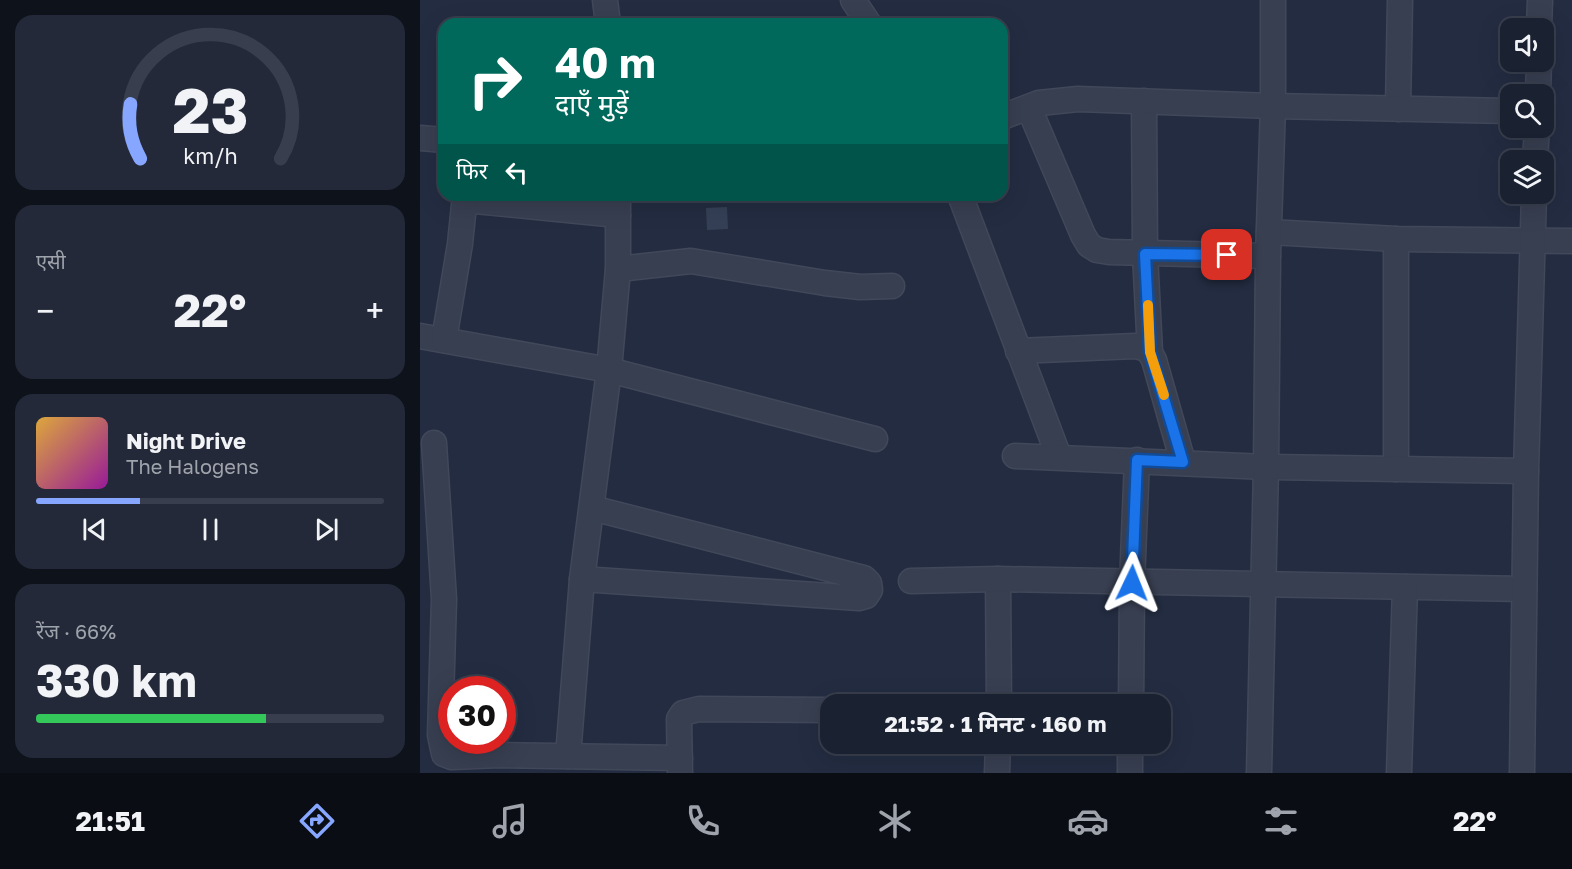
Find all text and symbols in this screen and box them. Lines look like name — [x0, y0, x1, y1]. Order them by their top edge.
map controls — [1500, 18, 1554, 204]
button: sound — [1500, 18, 1554, 72]
text: 40 m — [555, 37, 656, 87]
icon: right — [456, 42, 534, 120]
text: 23 — [172, 72, 248, 147]
button: search — [1500, 84, 1554, 138]
text: दाएँ मुड़ें — [555, 88, 629, 120]
text: km/h — [183, 144, 237, 170]
button: layers — [1500, 150, 1554, 204]
icon: left — [500, 156, 533, 189]
text: फिर — [456, 157, 488, 184]
pin — [1201, 229, 1252, 280]
icon: arrive — [1210, 238, 1243, 271]
text: एसी — [36, 249, 66, 273]
text: 22° — [174, 283, 246, 337]
text: − — [36, 291, 54, 330]
text: + — [366, 291, 384, 330]
text: Night Drive — [126, 427, 246, 454]
text: The Halogens — [126, 454, 259, 478]
icon: previous — [78, 513, 111, 546]
icon: pause — [194, 513, 227, 546]
icon: next — [310, 513, 343, 546]
position arrow — [1100, 551, 1164, 615]
text: रेंज · 66% — [36, 619, 116, 643]
text: 330 km — [36, 653, 197, 707]
speed limit sign: 30 — [438, 676, 516, 754]
text: 21:52 · 1 मिनट · 160 m — [884, 710, 1107, 737]
icon: directions — [296, 800, 338, 842]
icon: music — [489, 800, 531, 842]
icon: phone — [682, 800, 724, 842]
icon: climate — [874, 800, 916, 842]
icon: car — [1067, 800, 1109, 842]
icon: filters — [1260, 800, 1302, 842]
text: 21:51 — [75, 805, 145, 837]
text: 22° — [1453, 805, 1497, 837]

